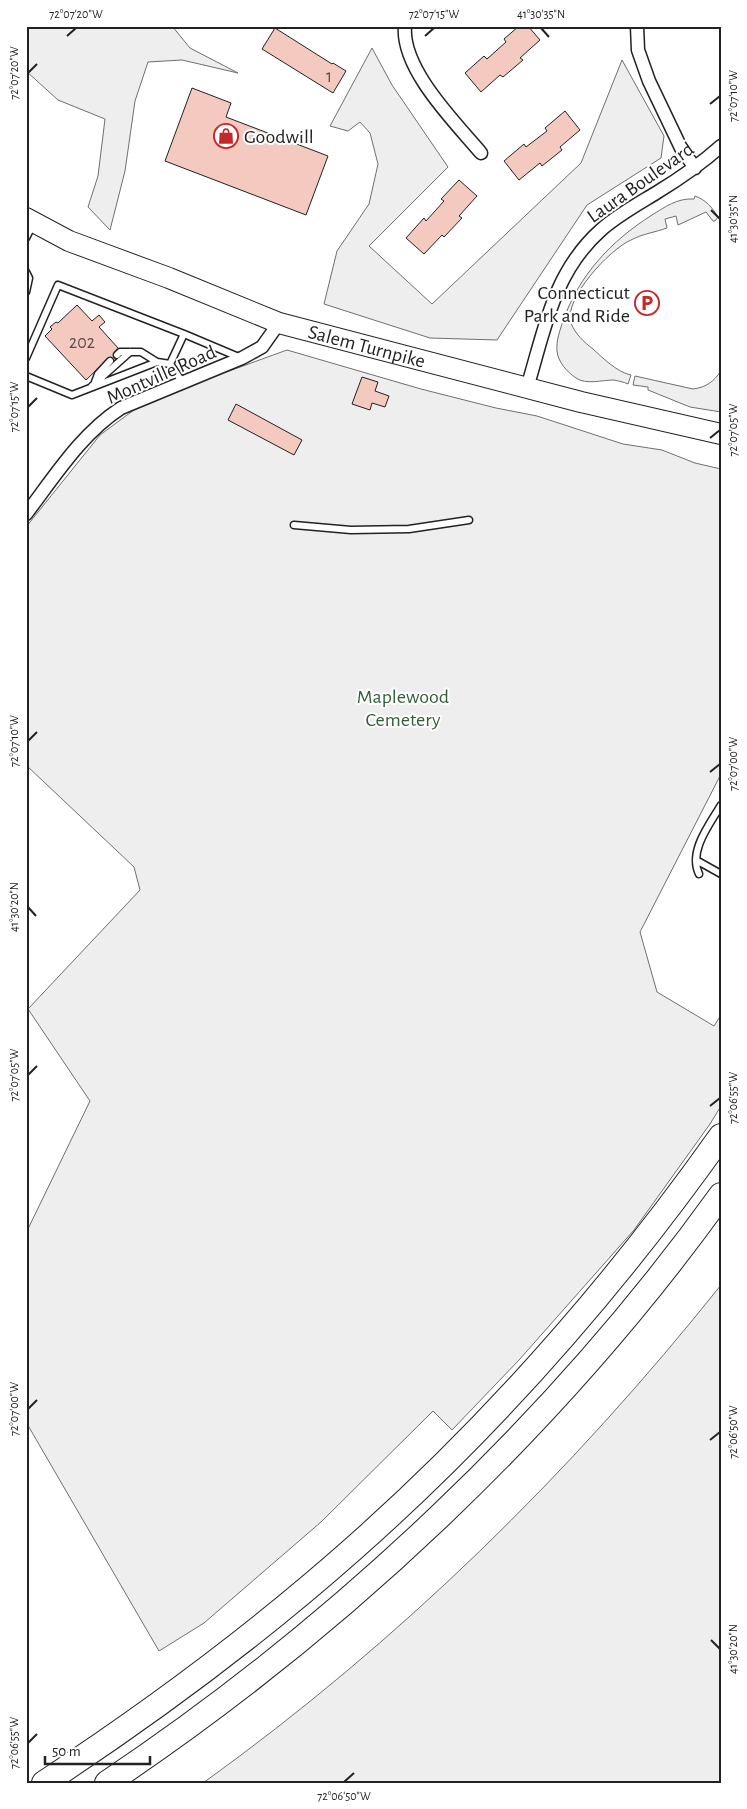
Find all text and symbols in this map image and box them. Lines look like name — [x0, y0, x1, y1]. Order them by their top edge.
text: 72°07'20"W — [49, 8, 103, 20]
text: 72°07'15"W — [409, 8, 460, 20]
text: 41°30'35"N — [517, 8, 565, 20]
text: 72°07'20"W — [8, 46, 20, 100]
house number: 1 — [326, 68, 332, 86]
text: 72°07'10"W — [727, 70, 739, 122]
shop icon: Goodwill — [213, 123, 239, 149]
place label: Goodwill — [244, 127, 314, 147]
street label: Laura Boulevard — [584, 139, 698, 227]
text: 41°30'35"N — [727, 195, 739, 243]
place label: Connecticut Park and Ride — [524, 283, 631, 326]
parking icon: Connecticut Park and Ride — [634, 290, 660, 316]
street label: Salem Turnpike — [306, 322, 427, 372]
house number: 202 — [69, 334, 95, 352]
street label: Montville Road — [104, 342, 219, 408]
text: 72°07'15"W — [8, 381, 20, 432]
text: 72°07'05"W — [727, 403, 739, 456]
park label: Maplewood Cemetery — [357, 687, 449, 730]
text: 72°07'10"W — [8, 715, 20, 767]
text: 72°07'00"W — [727, 737, 739, 791]
text: 41°30'20"N — [8, 882, 20, 932]
text: 72°07'05"W — [8, 1048, 20, 1101]
text: 72°06'55"W — [727, 1072, 739, 1124]
text: 72°07'00"W — [8, 1382, 20, 1436]
text: 72°06'50"W — [727, 1405, 739, 1459]
text: 41°30'20"N — [727, 1624, 739, 1674]
text: 72°06'55"W — [8, 1717, 20, 1769]
scale bar — [45, 1734, 150, 1766]
text: 50 m — [52, 1744, 81, 1759]
text: 72°06'50"W — [317, 1790, 371, 1802]

